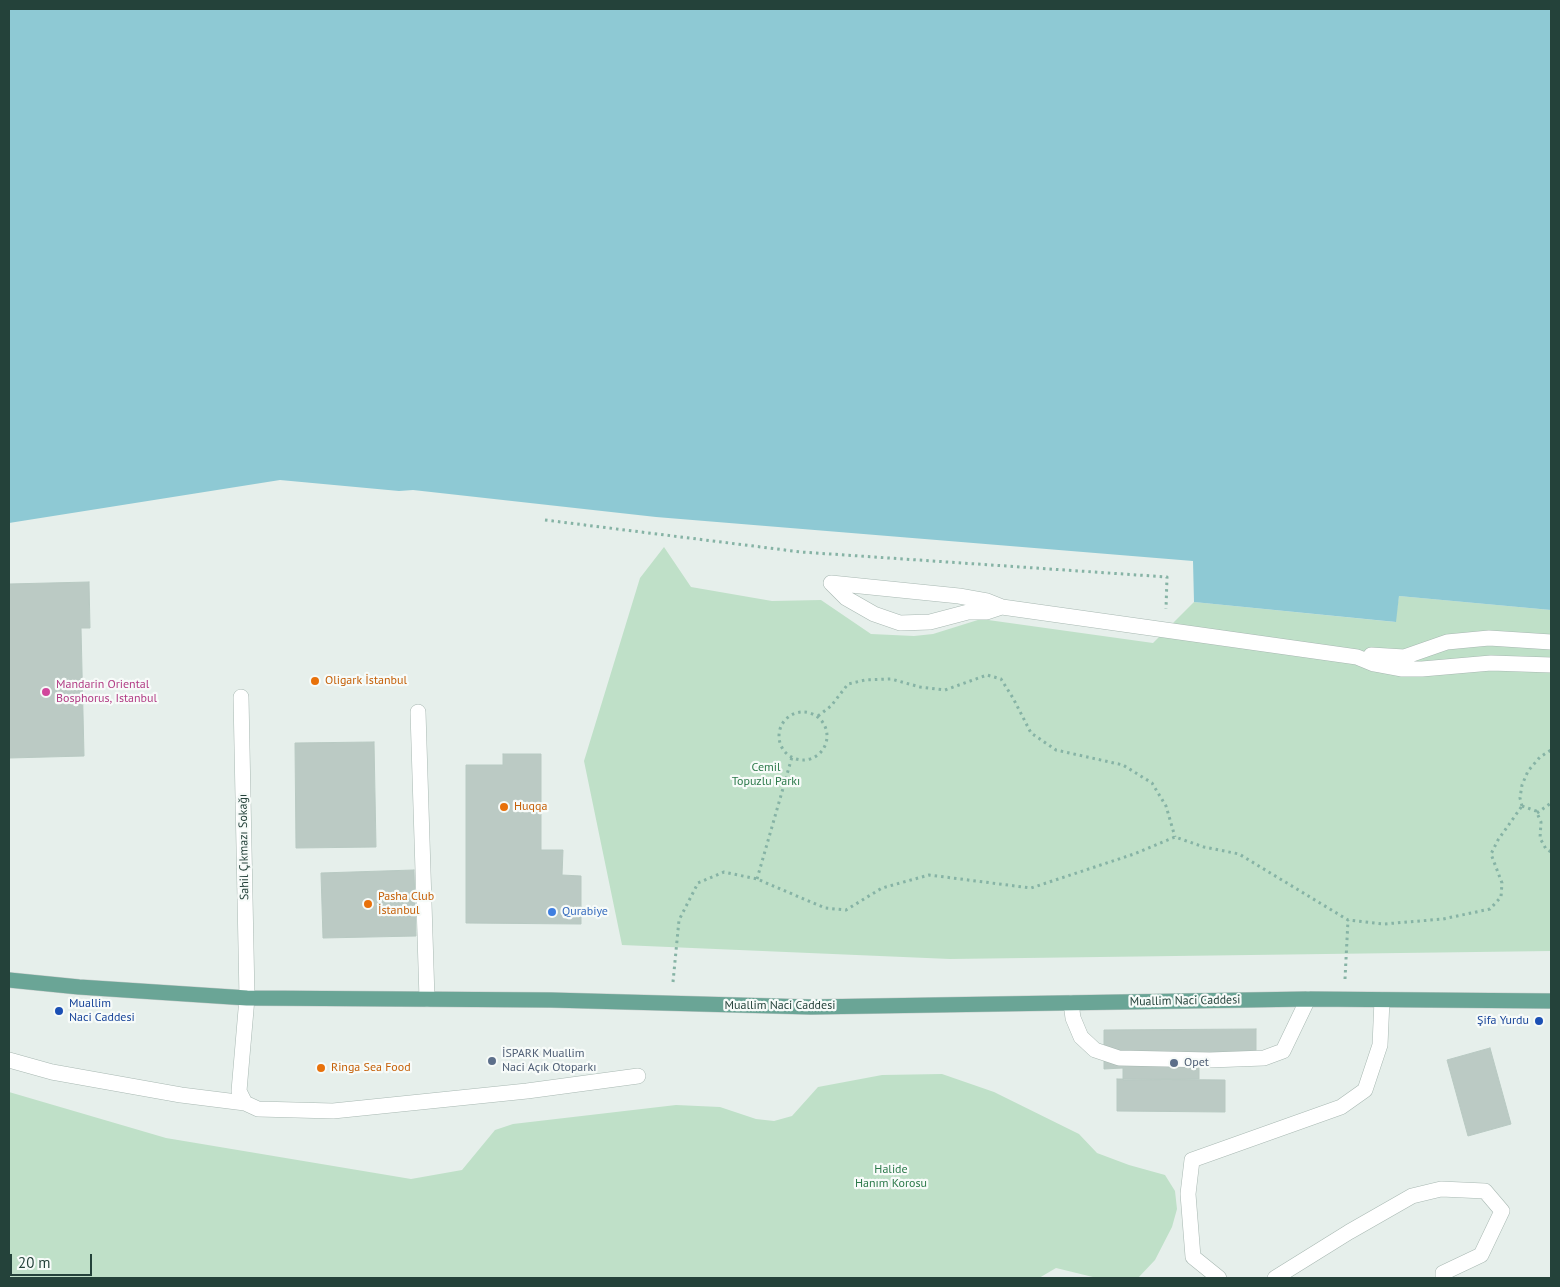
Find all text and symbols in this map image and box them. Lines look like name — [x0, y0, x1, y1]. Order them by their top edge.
place label: Oligark İstanbul — [325, 674, 407, 688]
marker: Oligark İstanbul — [309, 675, 321, 687]
place label: Mandarin Oriental Bosphorus, Istanbul — [56, 678, 157, 706]
marker: Mandarin Oriental Bosphorus, Istanbul — [40, 686, 52, 698]
park label: Cemil Topuzlu Parkı — [732, 761, 800, 789]
street label: Sahil Çıkmazı Sokağı — [236, 794, 252, 900]
place label: Huqqa — [514, 800, 547, 814]
marker: Huqqa — [498, 801, 510, 813]
place label: Pasha Club İstanbul — [378, 890, 434, 918]
marker: Pasha Club İstanbul — [362, 898, 374, 910]
place label: Qurabiye — [562, 905, 608, 919]
marker: Qurabiye — [546, 906, 558, 918]
street label: Muallim Naci Caddesi — [1129, 993, 1241, 1009]
place label: Muallim Naci Caddesi — [69, 997, 135, 1025]
street label: Muallim Naci Caddesi — [725, 999, 835, 1013]
marker: Muallim Naci Caddesi — [53, 1005, 65, 1017]
place label: Şifa Yurdu — [1477, 1014, 1529, 1028]
marker: Şifa Yurdu — [1533, 1015, 1545, 1027]
place label: İSPARK Muallim Naci Açık Otoparkı — [502, 1047, 596, 1075]
marker: İSPARK Muallim Naci Açık Otoparkı — [486, 1055, 498, 1067]
place label: Opet — [1184, 1056, 1209, 1070]
marker: Opet — [1168, 1057, 1180, 1069]
place label: Ringa Sea Food — [331, 1061, 411, 1075]
marker: Ringa Sea Food — [315, 1062, 327, 1074]
park label: Halide Hanım Korosu — [855, 1163, 927, 1191]
scale bar — [12, 1244, 95, 1276]
text: 20 m — [18, 1253, 51, 1272]

